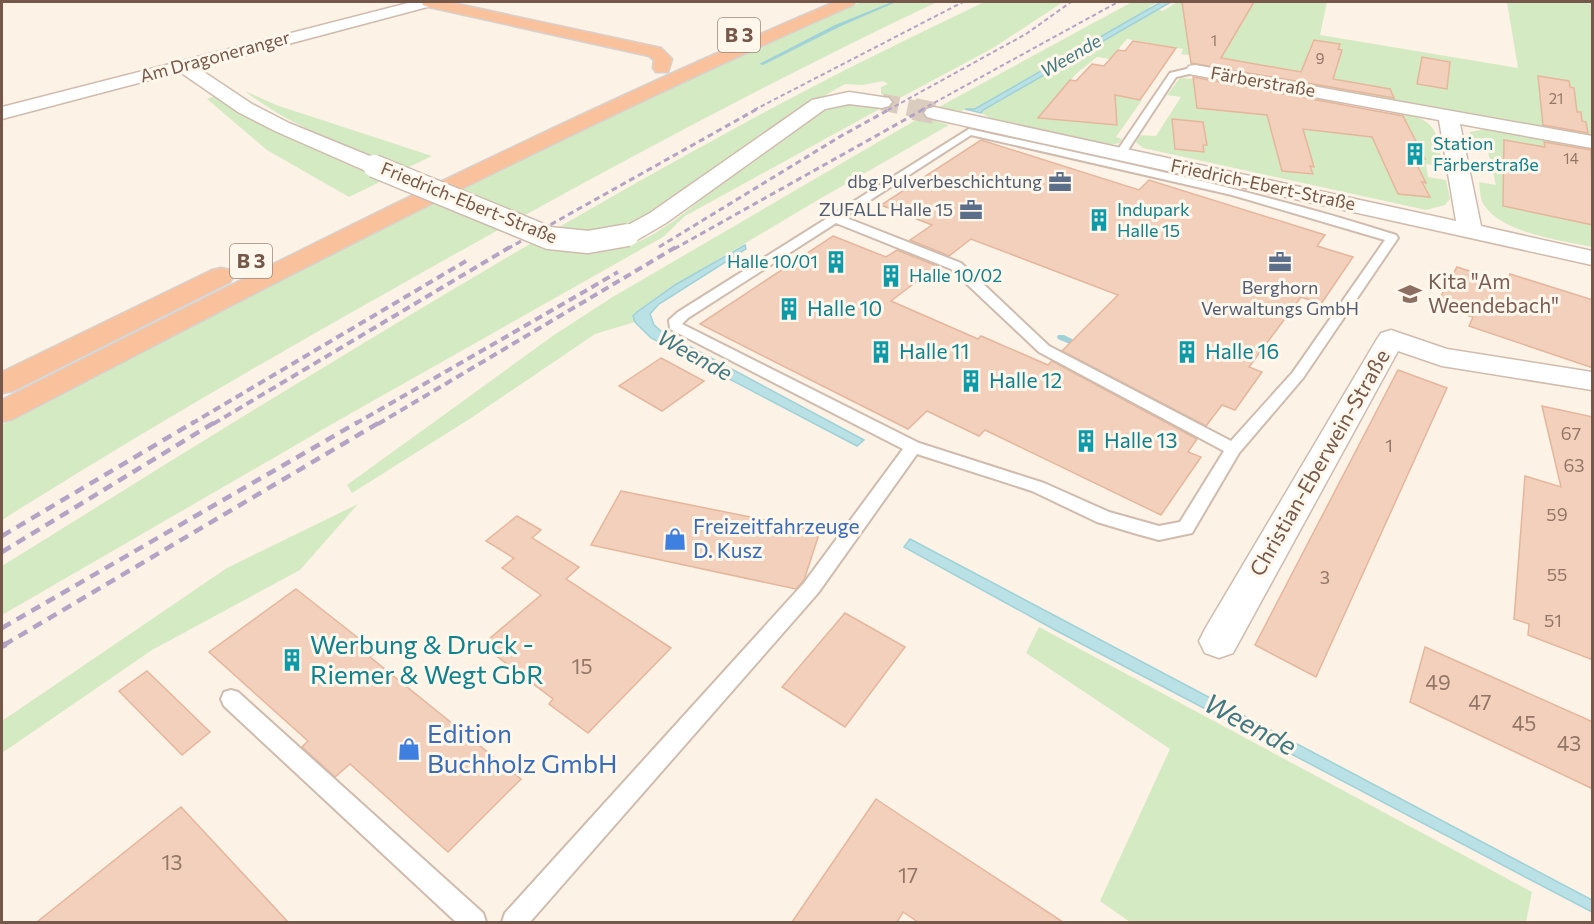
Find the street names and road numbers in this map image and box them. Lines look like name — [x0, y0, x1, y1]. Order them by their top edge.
road number: B 3 — [718, 18, 760, 52]
street label: Am Dragoneranger — [137, 25, 292, 87]
street label: Färberstraße — [1209, 61, 1317, 101]
street label: Friedrich-Ebert-Straße — [1169, 154, 1357, 214]
street label: Friedrich-Ebert-Straße — [378, 157, 561, 247]
road number: B 3 — [230, 244, 272, 278]
street label: Christian-Eberwein-Straße — [1244, 345, 1394, 580]

